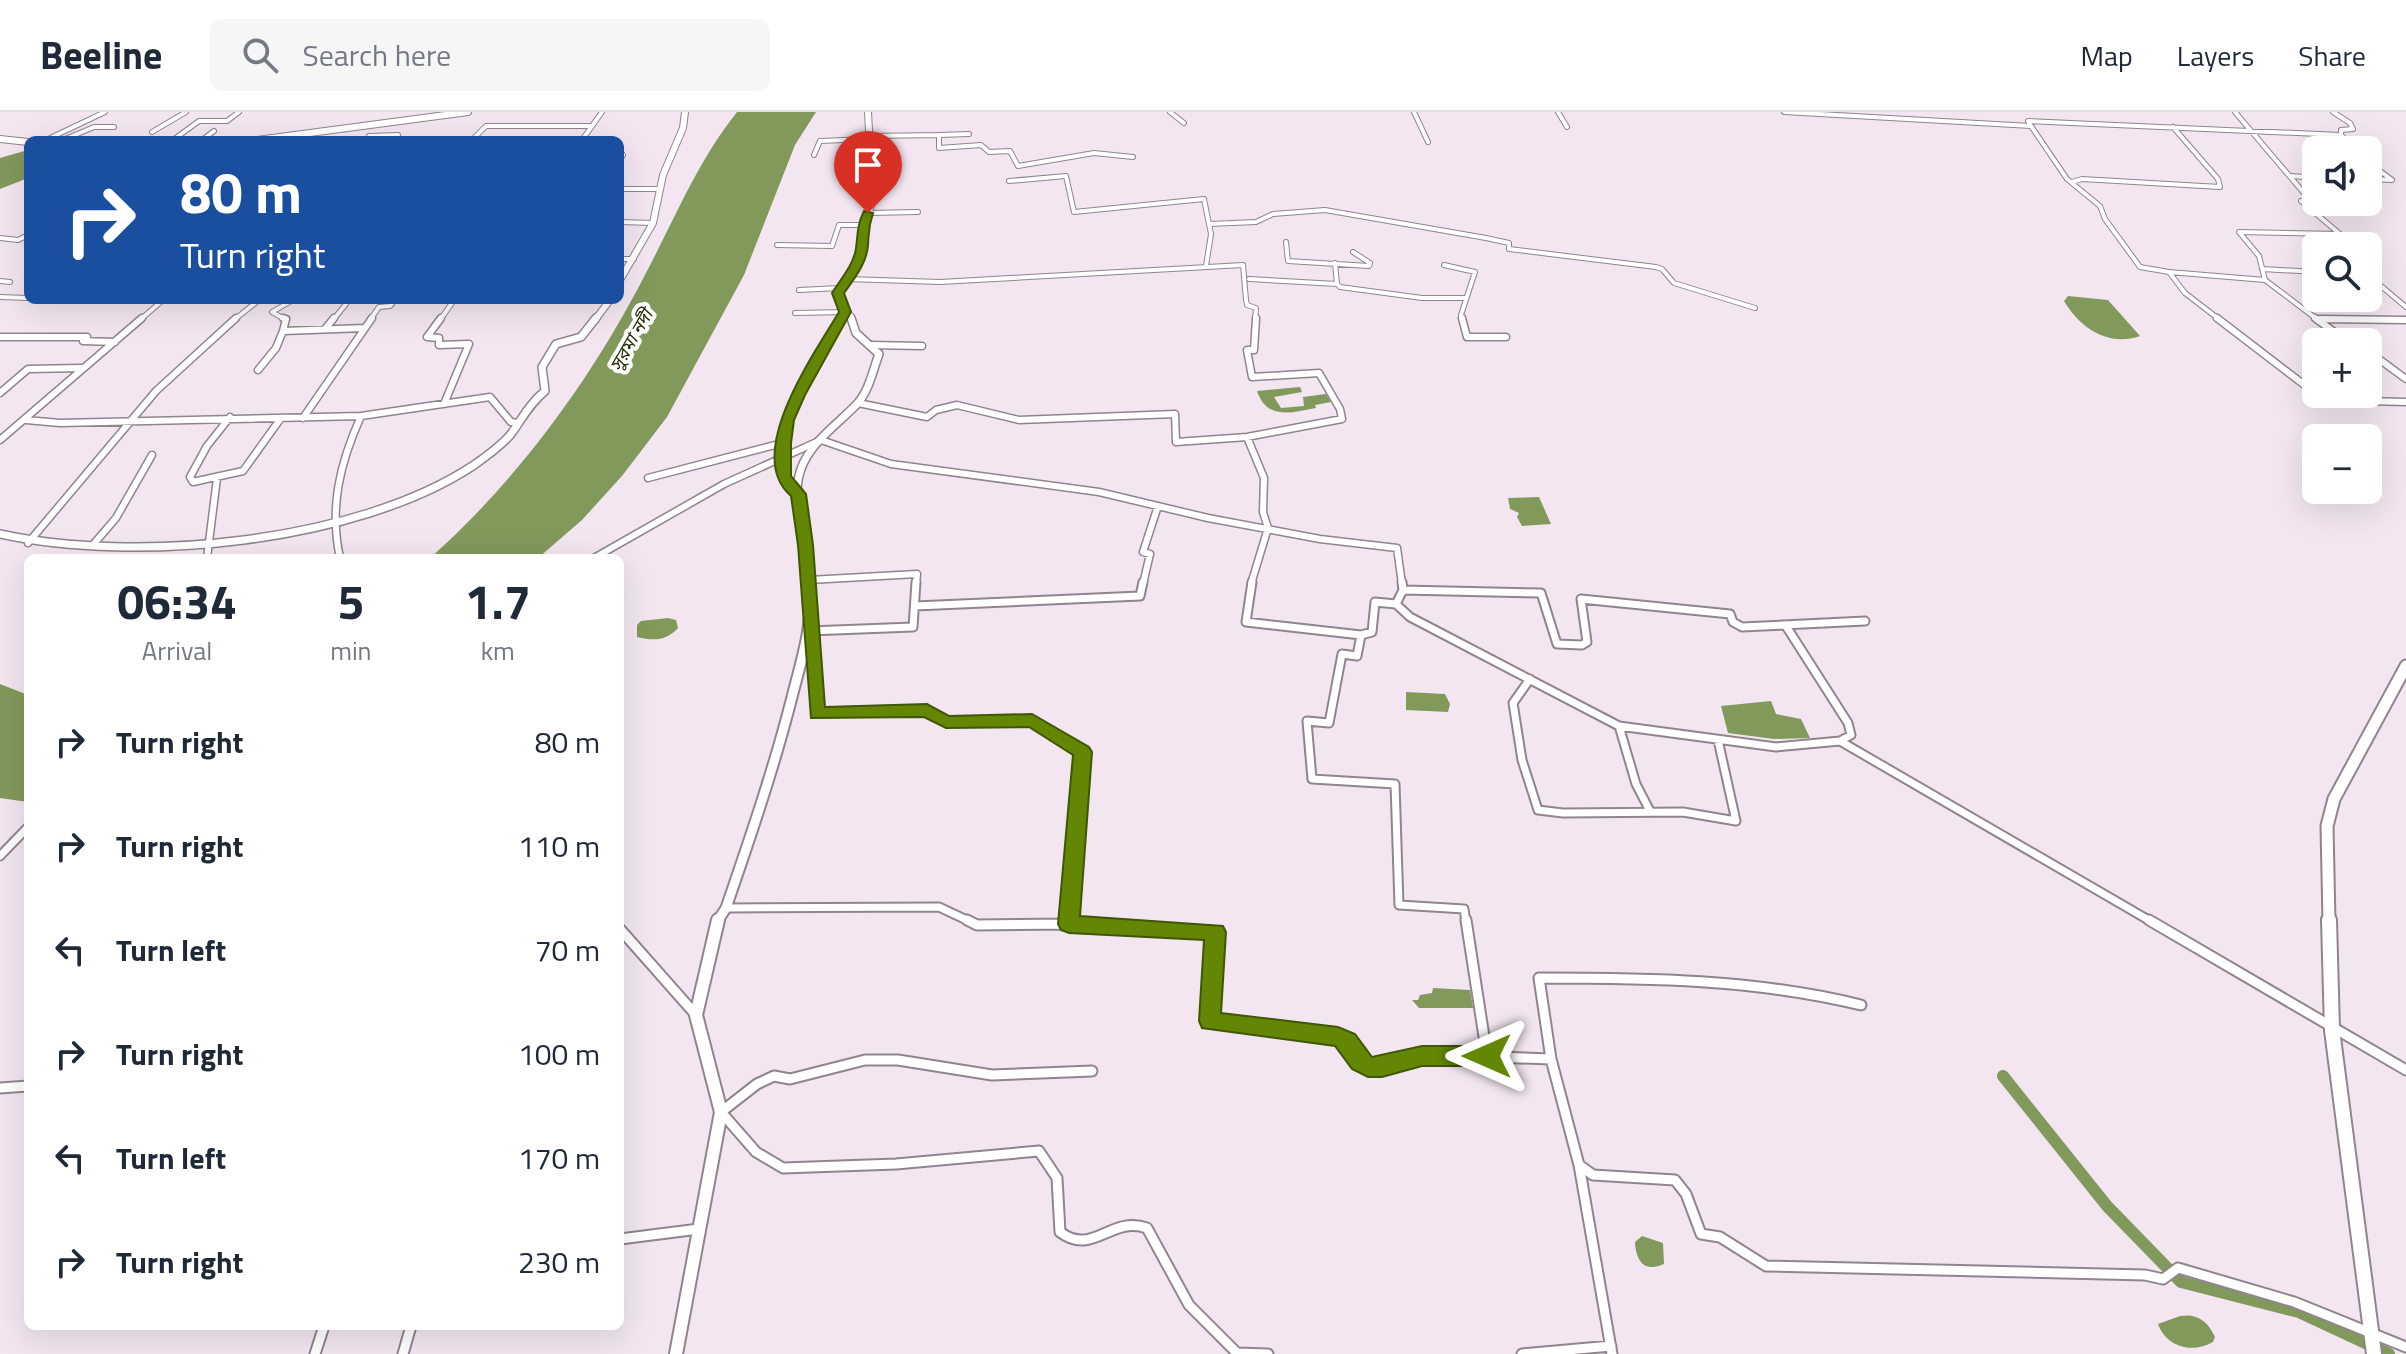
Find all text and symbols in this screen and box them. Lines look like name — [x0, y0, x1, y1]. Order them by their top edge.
search box — [210, 19, 770, 91]
text: Beeline — [40, 26, 162, 84]
text: Search here — [302, 32, 451, 78]
icon: search — [238, 33, 282, 77]
text: Map — [2080, 34, 2133, 77]
text: Layers — [2177, 34, 2254, 77]
text: Share — [2298, 34, 2366, 77]
pin — [834, 131, 902, 213]
map controls — [2302, 136, 2382, 504]
button: sound — [2302, 136, 2382, 216]
icon: arrive — [846, 143, 890, 187]
text: 80 m — [180, 150, 302, 235]
icon: right — [48, 168, 152, 272]
text: Turn right — [180, 227, 325, 282]
button: search — [2302, 232, 2382, 312]
water label: সুরমা নদী — [602, 301, 661, 376]
button: + — [2302, 328, 2382, 408]
button: − — [2302, 424, 2382, 504]
text: 06:34 — [117, 565, 237, 638]
text: 5 — [337, 565, 364, 638]
text: 1.7 — [465, 565, 531, 638]
text: Arrival — [142, 631, 212, 670]
text: min — [330, 631, 372, 670]
text: km — [481, 631, 515, 670]
text: Turn right — [116, 719, 244, 765]
text: 80 m — [535, 719, 600, 765]
icon: right — [48, 720, 92, 764]
text: Turn right — [116, 823, 244, 869]
text: 110 m — [518, 823, 600, 869]
icon: right — [48, 824, 92, 868]
text: Turn left — [116, 927, 226, 973]
text: 70 m — [535, 927, 600, 973]
icon: left — [48, 928, 92, 972]
position arrow — [1445, 1014, 1529, 1098]
text: Turn right — [116, 1031, 244, 1077]
text: 100 m — [518, 1031, 600, 1077]
icon: right — [48, 1032, 92, 1076]
text: Turn left — [116, 1135, 226, 1181]
text: 170 m — [518, 1135, 600, 1181]
icon: left — [48, 1136, 92, 1180]
text: Turn right — [116, 1239, 244, 1285]
text: 230 m — [518, 1239, 600, 1285]
icon: right — [48, 1240, 92, 1284]

